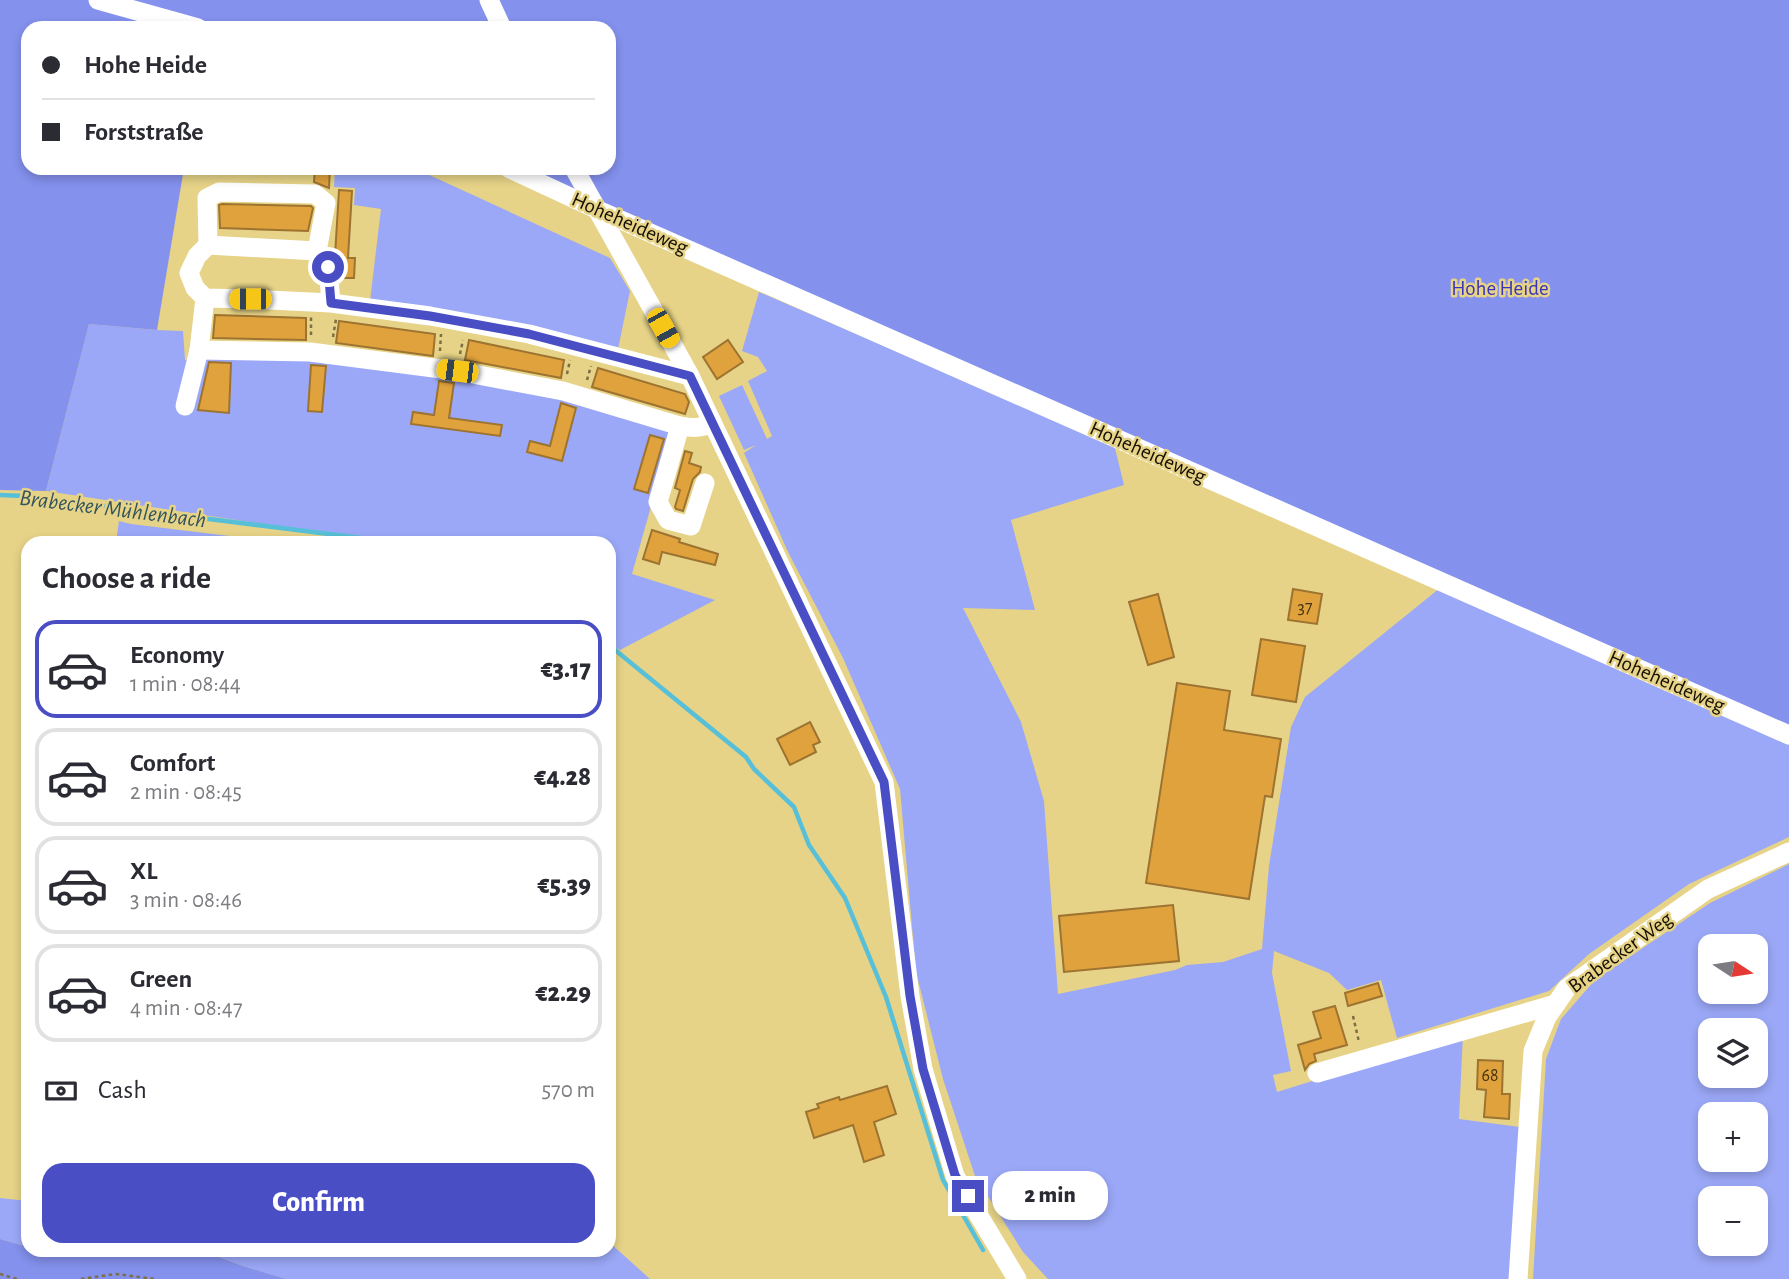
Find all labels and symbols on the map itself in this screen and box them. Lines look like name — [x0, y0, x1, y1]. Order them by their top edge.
street label: Hoheheideweg — [569, 189, 692, 259]
route start — [312, 251, 344, 283]
park label: Hohe Heide — [1451, 278, 1549, 299]
car — [230, 289, 272, 310]
car — [644, 305, 683, 351]
car — [435, 358, 480, 384]
street label: Hoheheideweg — [1087, 418, 1210, 488]
water label: Brabecker Mühlenbach — [18, 487, 208, 532]
house number: 37 — [1298, 599, 1312, 617]
street label: Hoheheideweg — [1606, 647, 1729, 717]
street label: Brabecker Weg — [1565, 907, 1677, 997]
north arrow — [1698, 934, 1768, 1004]
house number: 68 — [1482, 1067, 1499, 1085]
callout: 2 min — [992, 1172, 1108, 1220]
route end — [952, 1180, 984, 1212]

